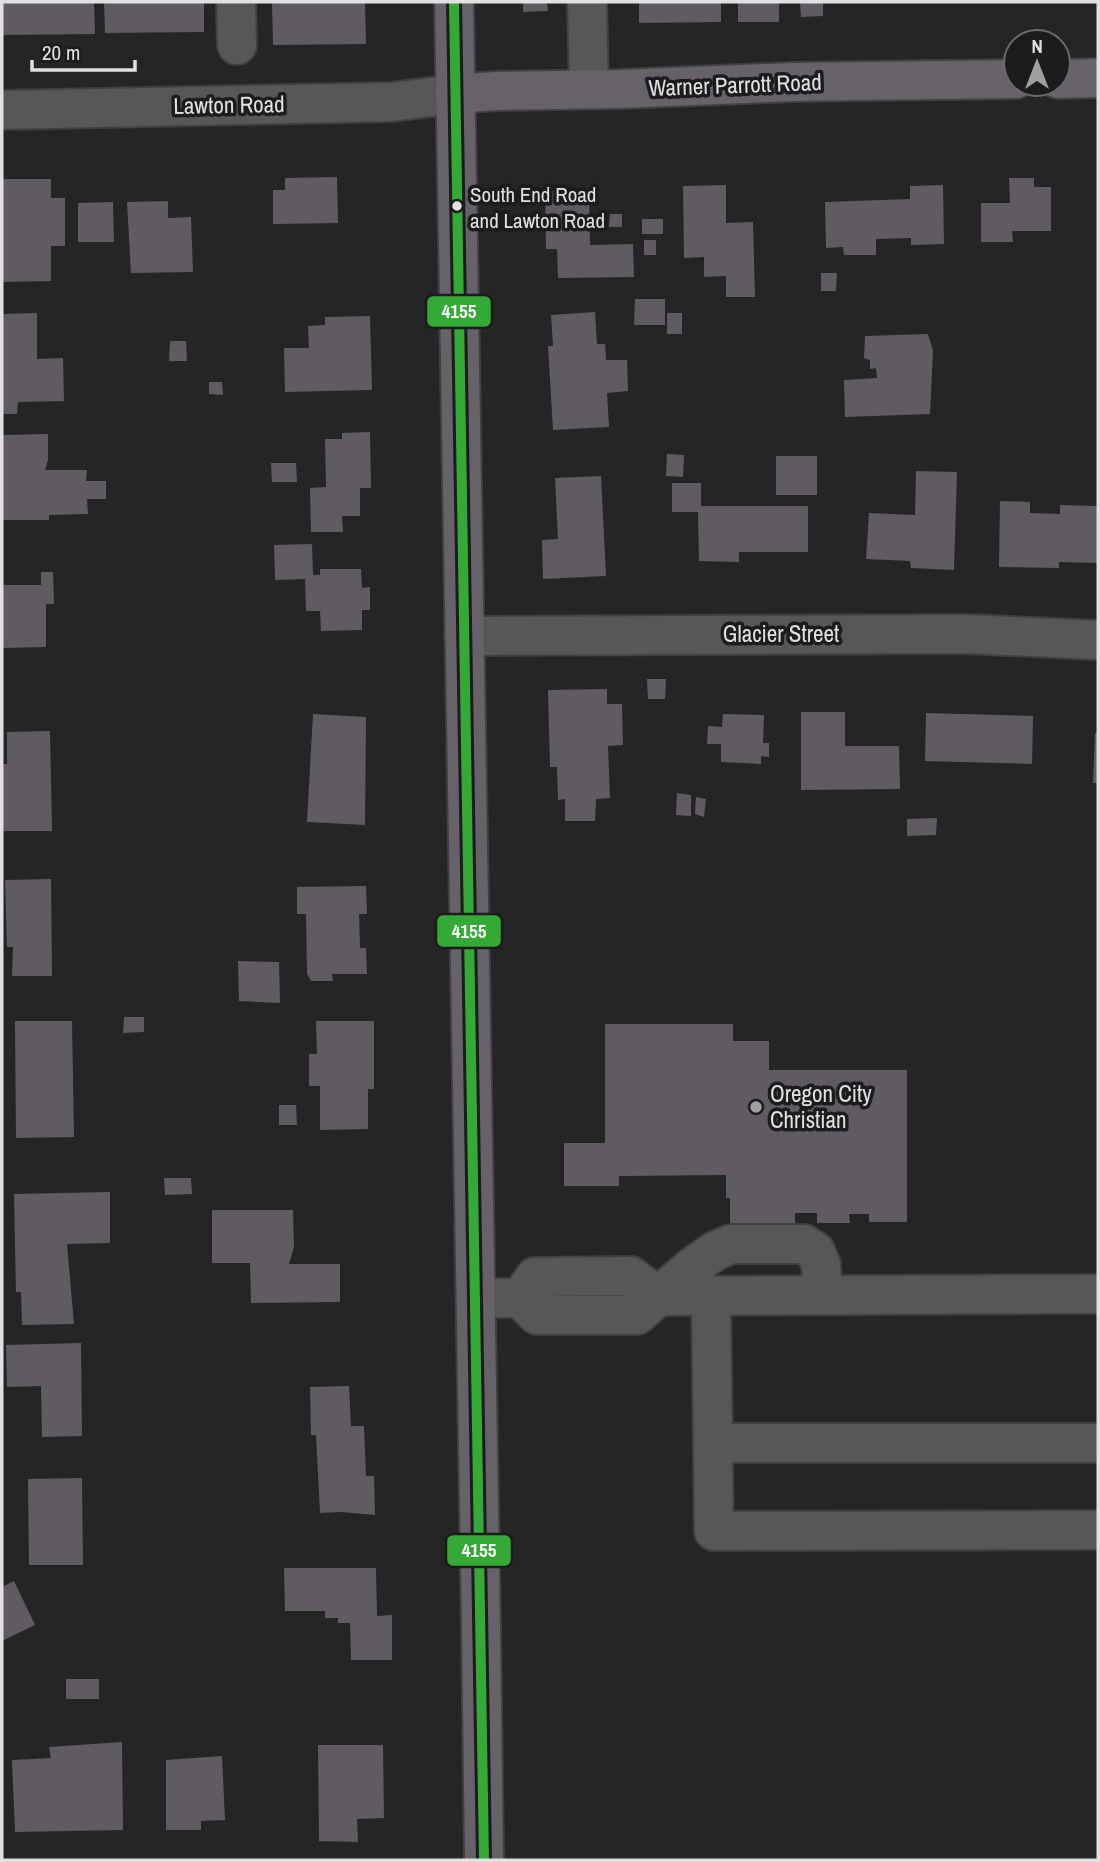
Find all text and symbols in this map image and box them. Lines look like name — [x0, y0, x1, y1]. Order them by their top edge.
scale bar — [32, 28, 135, 72]
north arrow — [1002, 28, 1072, 98]
text: N — [1031, 33, 1043, 59]
text: 20 m — [42, 38, 80, 67]
street label: Warner Parrott Road — [648, 66, 822, 103]
street label: Lawton Road — [173, 88, 285, 121]
place label: South End Road and Lawton Road — [470, 180, 605, 235]
marker: South End Road and Lawton Road — [450, 199, 464, 213]
line badge: 4155 — [426, 295, 492, 328]
text: 4155 — [442, 298, 477, 324]
street label: Glacier Street — [723, 618, 839, 649]
line badge: 4155 — [436, 914, 502, 948]
text: 4155 — [452, 918, 487, 944]
place label: Oregon City Christian — [770, 1078, 872, 1135]
marker: Oregon City Christian — [748, 1099, 764, 1115]
line badge: 4155 — [446, 1534, 512, 1567]
text: 4155 — [462, 1537, 497, 1563]

